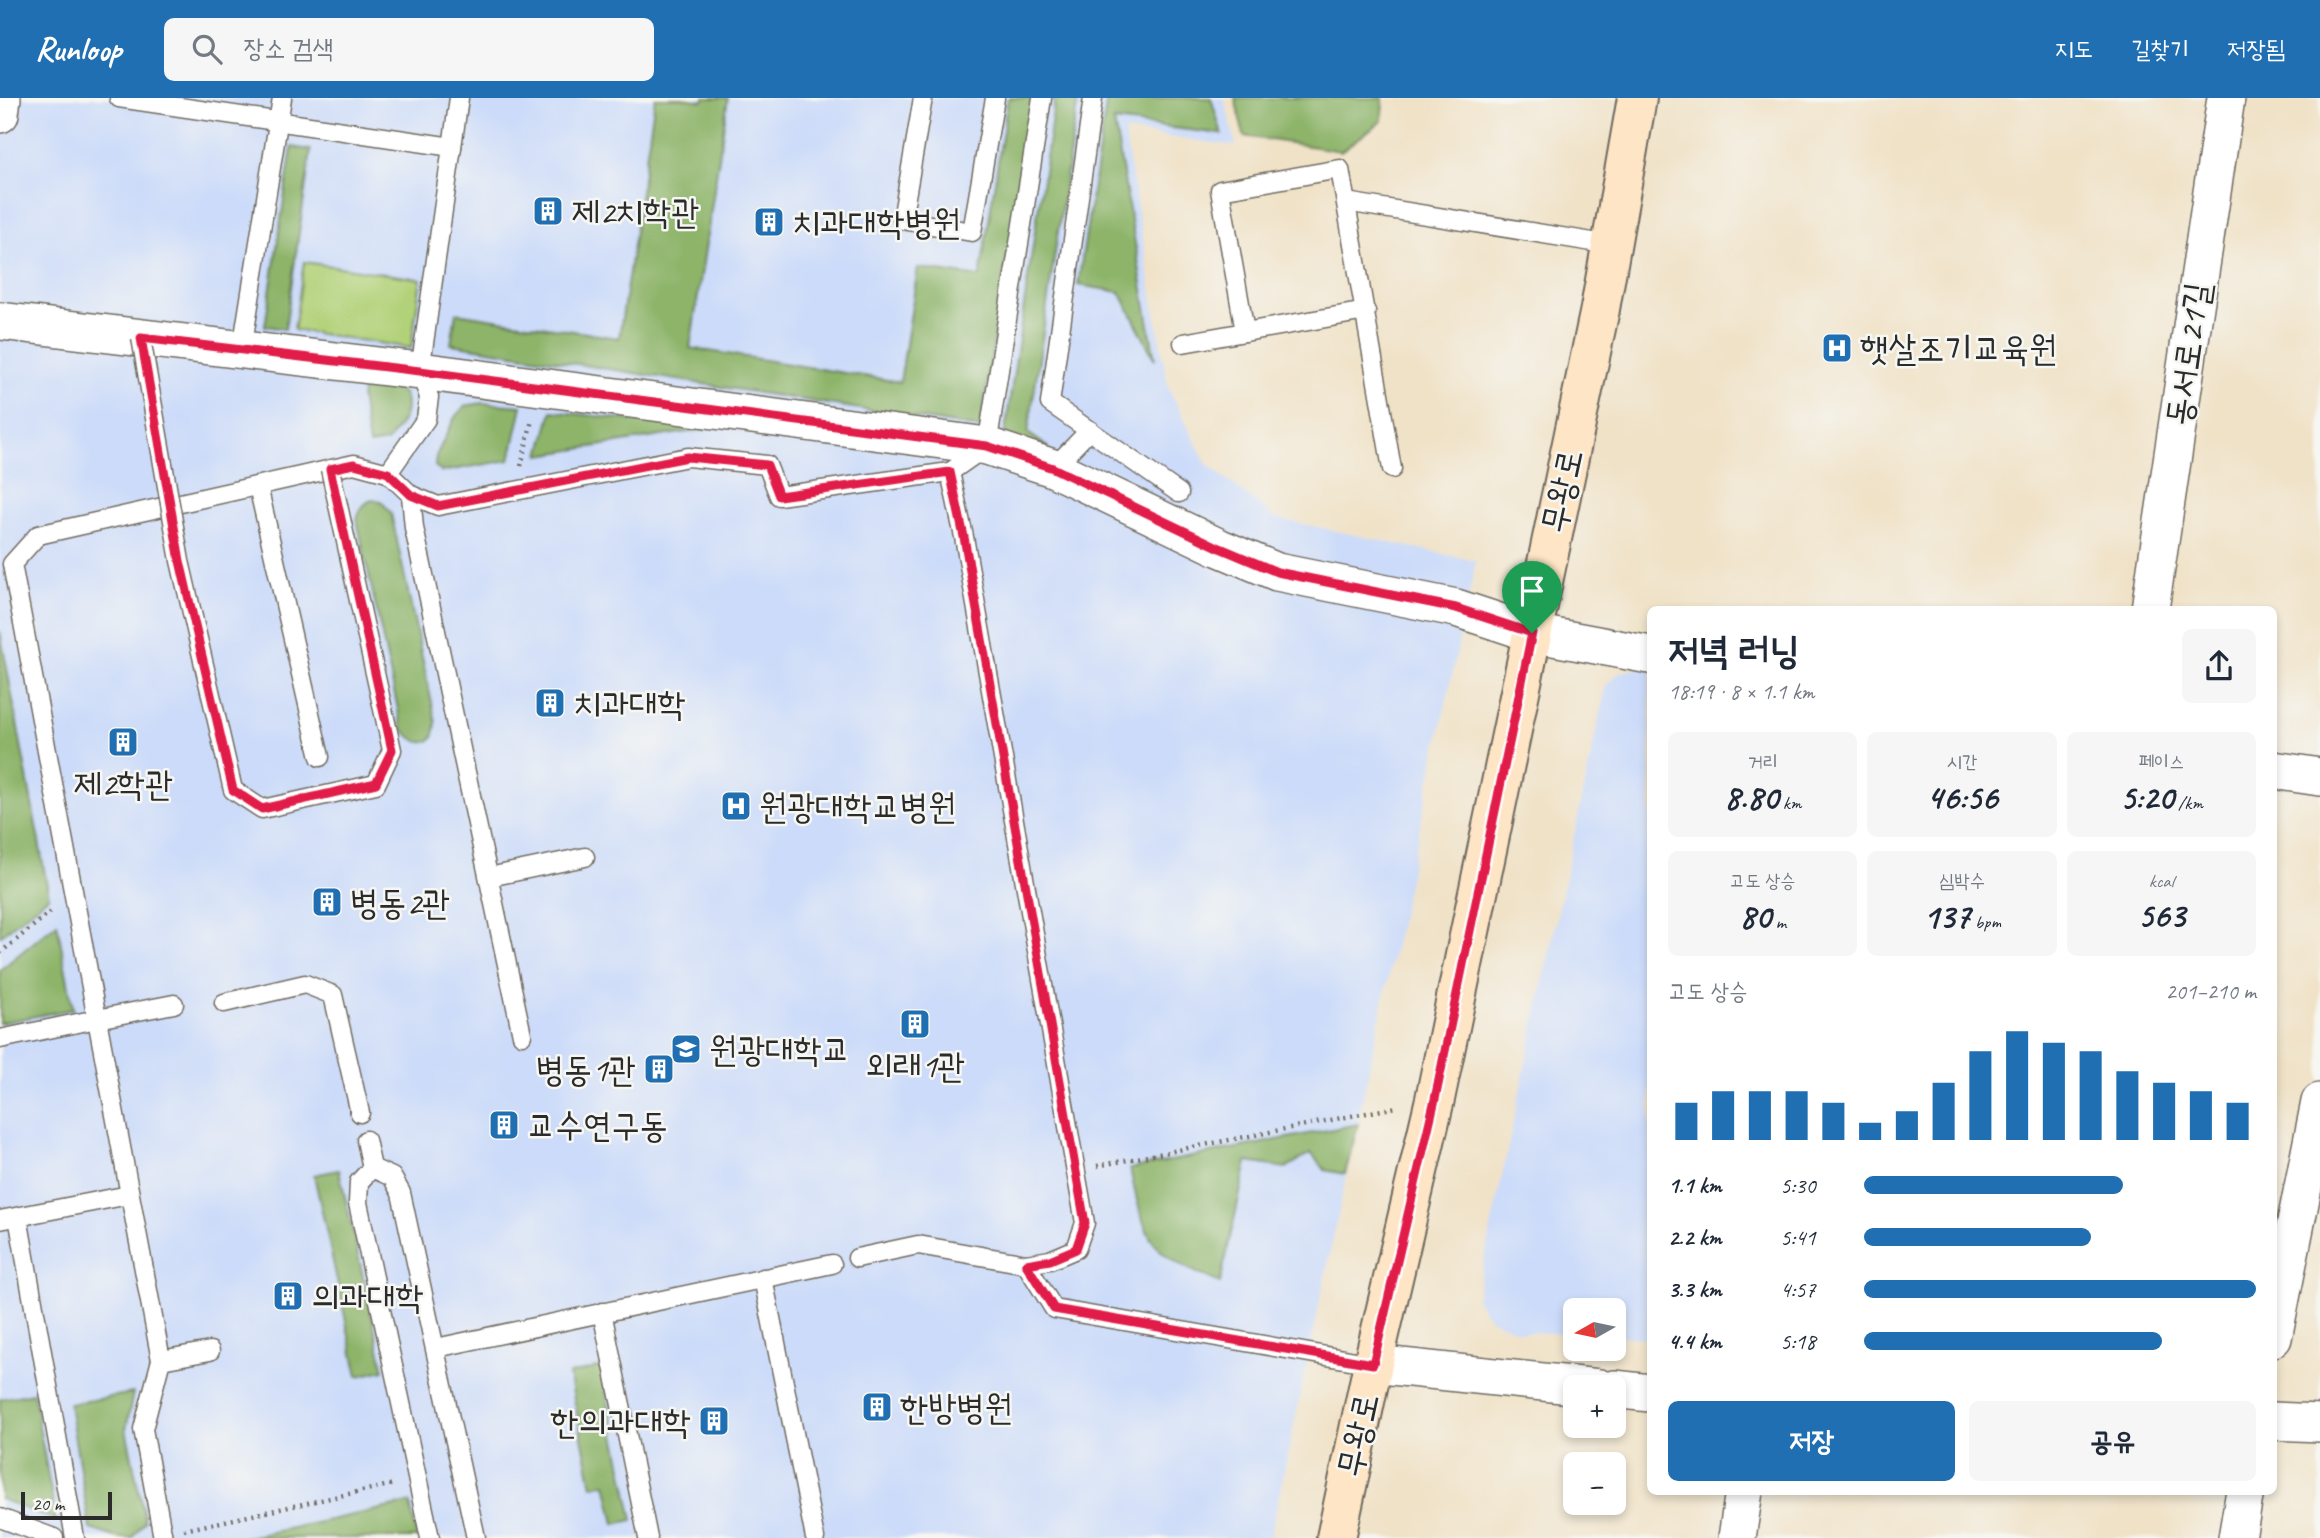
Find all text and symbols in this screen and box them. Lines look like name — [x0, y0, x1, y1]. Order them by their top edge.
search box — [164, 18, 654, 81]
text: Runloop — [35, 28, 122, 70]
icon: search — [188, 30, 226, 68]
text: 장소 검색 — [244, 32, 334, 65]
text: 지도 — [2055, 34, 2093, 64]
text: 길찾기 — [2131, 34, 2189, 64]
text: 저장됨 — [2227, 34, 2285, 64]
place label: 제2치학관 — [571, 189, 699, 234]
building icon: 제2치학관 — [531, 194, 565, 228]
place label: 치과대학병원 — [792, 200, 961, 245]
building icon: 치과대학병원 — [752, 205, 786, 239]
street label: 동서로21길 — [2156, 279, 2220, 429]
place label: 햇살조기교육원 — [1860, 326, 2057, 371]
hospital icon: 햇살조기교육원 — [1820, 331, 1854, 365]
street label: 무왕로 — [1531, 445, 1593, 537]
pin — [1502, 561, 1562, 633]
icon: arrive — [1513, 572, 1551, 610]
text: 저녁 러닝 — [1668, 627, 1800, 674]
button: share — [2182, 629, 2256, 703]
text: 18:19 · 8 × 1.1 km — [1668, 677, 1814, 706]
place label: 치과대학 — [573, 681, 686, 726]
building icon: 치과대학 — [533, 686, 567, 720]
building icon: 제2학관 — [106, 725, 140, 759]
text: 거리 — [1747, 750, 1778, 774]
text: 시간 — [1947, 750, 1977, 774]
text: 페이스 — [2138, 750, 2184, 774]
place label: 제2학관 — [73, 761, 173, 806]
text: 8.80 — [1724, 775, 1778, 820]
text: 46:56 — [1927, 775, 1997, 820]
text: 5:20 — [2120, 775, 2173, 820]
place label: 원광대학교병원 — [759, 784, 956, 829]
hospital icon: 원광대학교병원 — [719, 789, 753, 823]
text: km — [1778, 791, 1801, 815]
text: /km — [2173, 791, 2203, 815]
text: 고도 상승 — [1730, 869, 1796, 893]
text: 심박수 — [1939, 869, 1985, 893]
text: kcal — [2149, 869, 2174, 893]
place label: 병동2관 — [350, 880, 450, 925]
building icon: 병동2관 — [310, 885, 344, 919]
text: 563 — [2138, 893, 2185, 938]
text: 80 — [1739, 894, 1771, 939]
text: 137 — [1923, 894, 1970, 939]
text: m — [1771, 910, 1786, 934]
text: bpm — [1970, 910, 2001, 934]
text: 고도 상승 — [1668, 977, 1748, 1006]
text: 201–210 m — [2165, 977, 2256, 1006]
building icon: 외래1관 — [898, 1007, 932, 1041]
place label: 원광대학교 — [709, 1027, 850, 1072]
school or university icon: 원광대학교 — [669, 1032, 703, 1066]
place label: 외래1관 — [865, 1043, 965, 1088]
place label: 병동1관 — [536, 1047, 636, 1092]
building icon: 병동1관 — [642, 1052, 676, 1086]
place label: 교수연구동 — [527, 1103, 668, 1148]
building icon: 교수연구동 — [487, 1108, 521, 1142]
text: 1.1 km — [1668, 1171, 1722, 1200]
text: 5:30 — [1780, 1171, 1816, 1200]
text: 2.2 km — [1668, 1223, 1722, 1252]
text: 5:41 — [1780, 1223, 1816, 1252]
place label: 의과대학 — [311, 1274, 424, 1319]
text: 3.3 km — [1668, 1275, 1722, 1304]
text: 4:57 — [1780, 1275, 1816, 1304]
building icon: 의과대학 — [271, 1279, 305, 1313]
north arrow — [1563, 1298, 1626, 1362]
map controls — [1563, 1298, 1626, 1515]
text: 4.4 km — [1668, 1327, 1722, 1356]
text: 5:18 — [1780, 1327, 1816, 1356]
button: + — [1563, 1375, 1626, 1438]
place label: 한방병원 — [900, 1385, 1013, 1430]
street label: 무왕로 — [1327, 1389, 1389, 1481]
building icon: 한방병원 — [860, 1390, 894, 1424]
place label: 한의과대학 — [550, 1399, 691, 1444]
button: 저장 — [1668, 1401, 1955, 1481]
button: 공유 — [1969, 1401, 2256, 1481]
building icon: 한의과대학 — [697, 1404, 731, 1438]
button: − — [1563, 1452, 1626, 1515]
scale bar — [21, 1489, 112, 1521]
text: 20 m — [32, 1492, 64, 1516]

